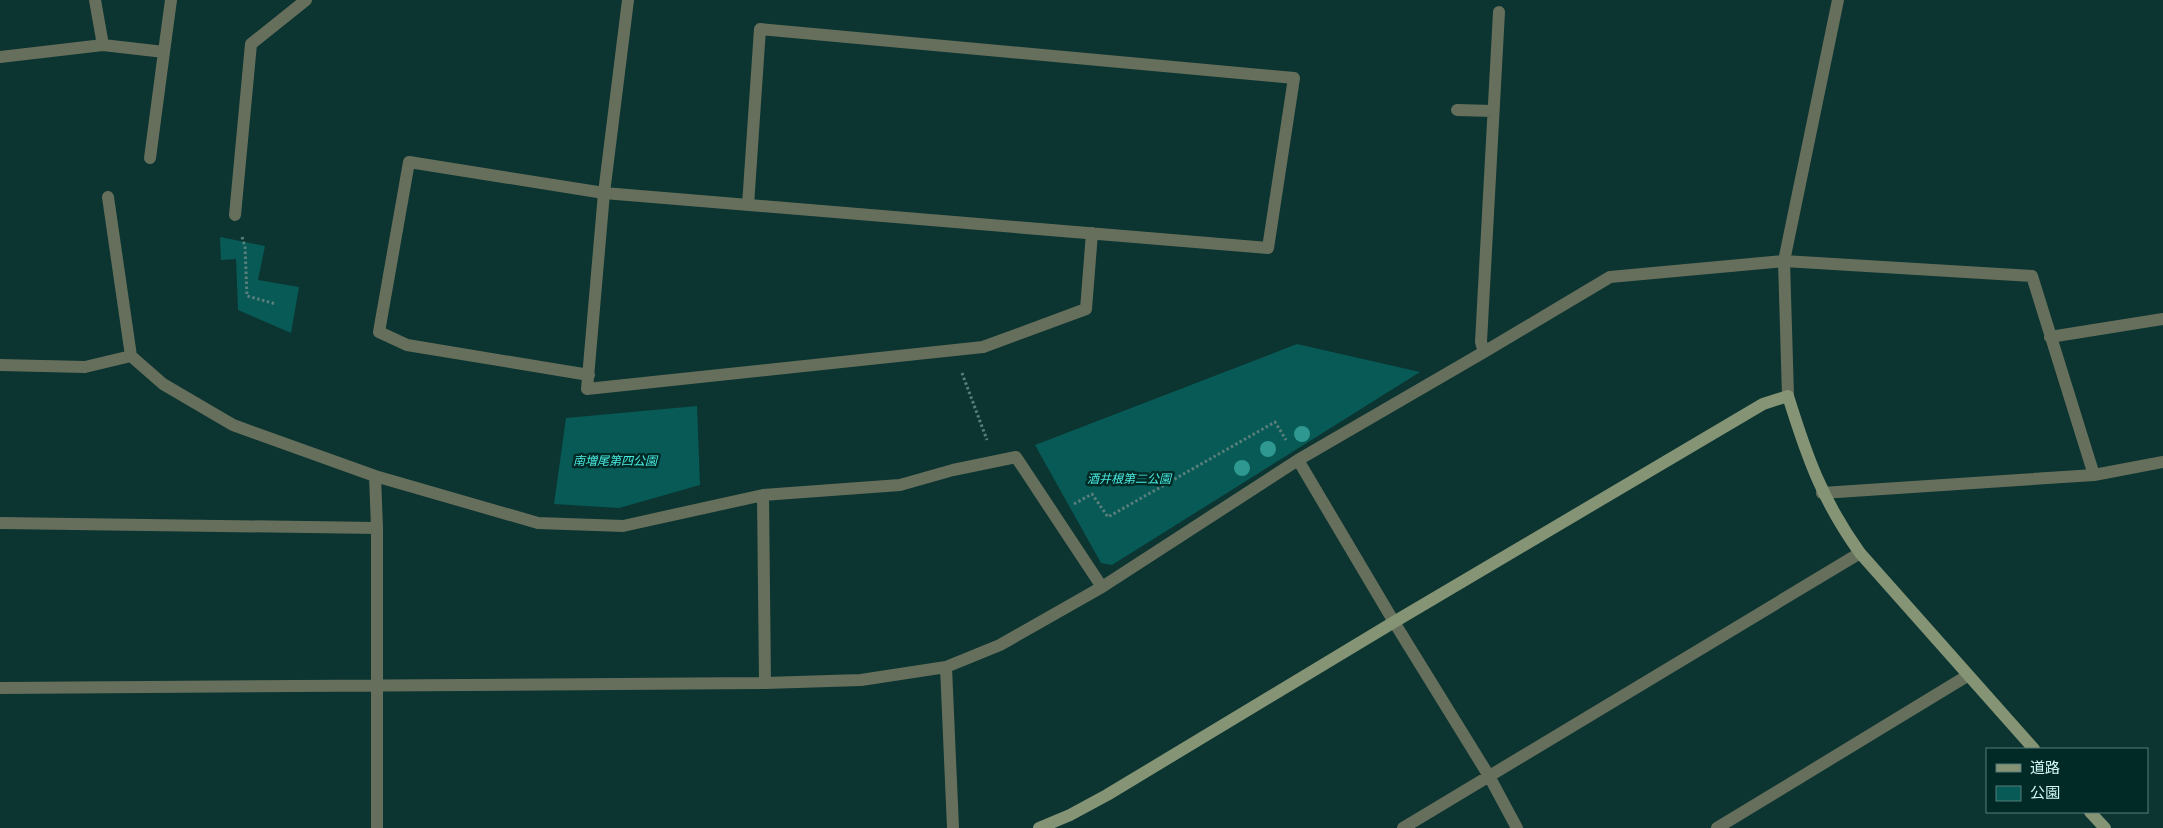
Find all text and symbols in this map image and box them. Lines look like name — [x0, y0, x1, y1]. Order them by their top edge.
park label: 南増尾第四公園 — [573, 452, 659, 468]
park label: 酒井根第二公園 — [1087, 470, 1173, 486]
legend — [1986, 748, 2148, 813]
text: 道路 — [2030, 757, 2060, 777]
text: 公園 — [2030, 782, 2060, 802]

